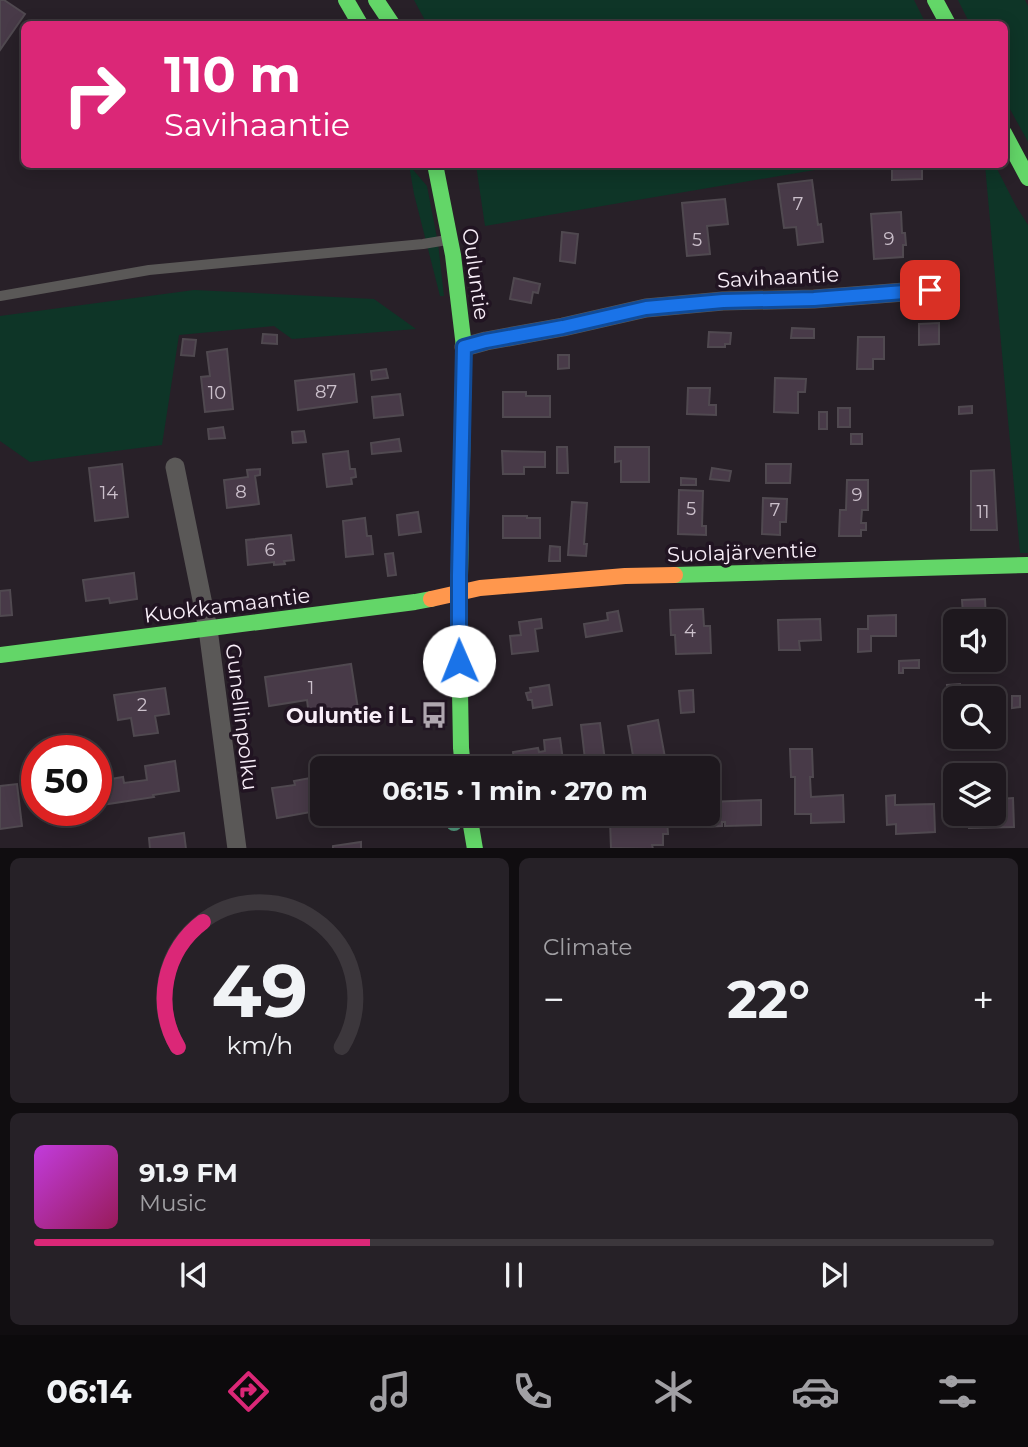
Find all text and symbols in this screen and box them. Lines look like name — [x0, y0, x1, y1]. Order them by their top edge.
text: 110 m — [164, 45, 301, 104]
icon: right — [49, 49, 140, 140]
text: Savihaantie — [164, 105, 350, 144]
house number: 7 — [793, 193, 803, 215]
street label: Ouluntie — [457, 226, 495, 322]
house number: 9 — [884, 228, 895, 250]
house number: 5 — [692, 229, 702, 251]
pin — [900, 260, 960, 320]
street label: Savihaantie — [716, 261, 840, 293]
icon: arrive — [911, 271, 949, 309]
house number: 87 — [315, 381, 337, 403]
house number: 10 — [208, 382, 226, 404]
house number: 8 — [235, 481, 247, 503]
house number: 14 — [100, 482, 118, 504]
house number: 9 — [852, 484, 863, 506]
house number: 5 — [686, 498, 696, 520]
house number: 7 — [770, 499, 780, 521]
house number: 11 — [977, 501, 990, 523]
street label: Suolajärventie — [667, 537, 817, 567]
house number: 6 — [265, 539, 276, 561]
street label: Kuokkamaantie — [142, 582, 312, 628]
map controls — [943, 609, 1006, 826]
button: sound — [943, 609, 1006, 672]
house number: 4 — [684, 620, 696, 642]
position arrow — [422, 624, 496, 698]
street label: Gunellinpolku — [221, 642, 263, 792]
house number: 1 — [308, 677, 314, 699]
button: search — [943, 686, 1006, 749]
house number: 2 — [137, 694, 147, 716]
bus stop icon: Ouluntie i L — [419, 700, 449, 730]
place label: Ouluntie i L — [286, 703, 413, 728]
speed limit sign: 50 — [21, 735, 112, 826]
button: layers — [943, 763, 1006, 826]
text: 06:15 · 1 min · 270 m — [382, 775, 648, 807]
text: Climate — [543, 933, 632, 961]
text: 49 — [211, 947, 308, 1035]
text: 22° — [727, 968, 810, 1031]
text: − — [543, 976, 565, 1023]
text: + — [972, 976, 994, 1023]
text: km/h — [226, 1029, 293, 1059]
text: 91.9 FM — [139, 1157, 238, 1189]
text: Music — [139, 1189, 207, 1217]
icon: previous — [175, 1256, 213, 1294]
icon: pause — [495, 1256, 533, 1294]
icon: next — [815, 1256, 853, 1294]
icon: directions — [224, 1367, 273, 1416]
icon: music — [366, 1367, 415, 1416]
icon: phone — [508, 1367, 557, 1416]
icon: climate — [649, 1367, 698, 1416]
icon: car — [791, 1367, 840, 1416]
icon: filters — [933, 1367, 982, 1416]
text: 06:14 — [46, 1372, 131, 1411]

